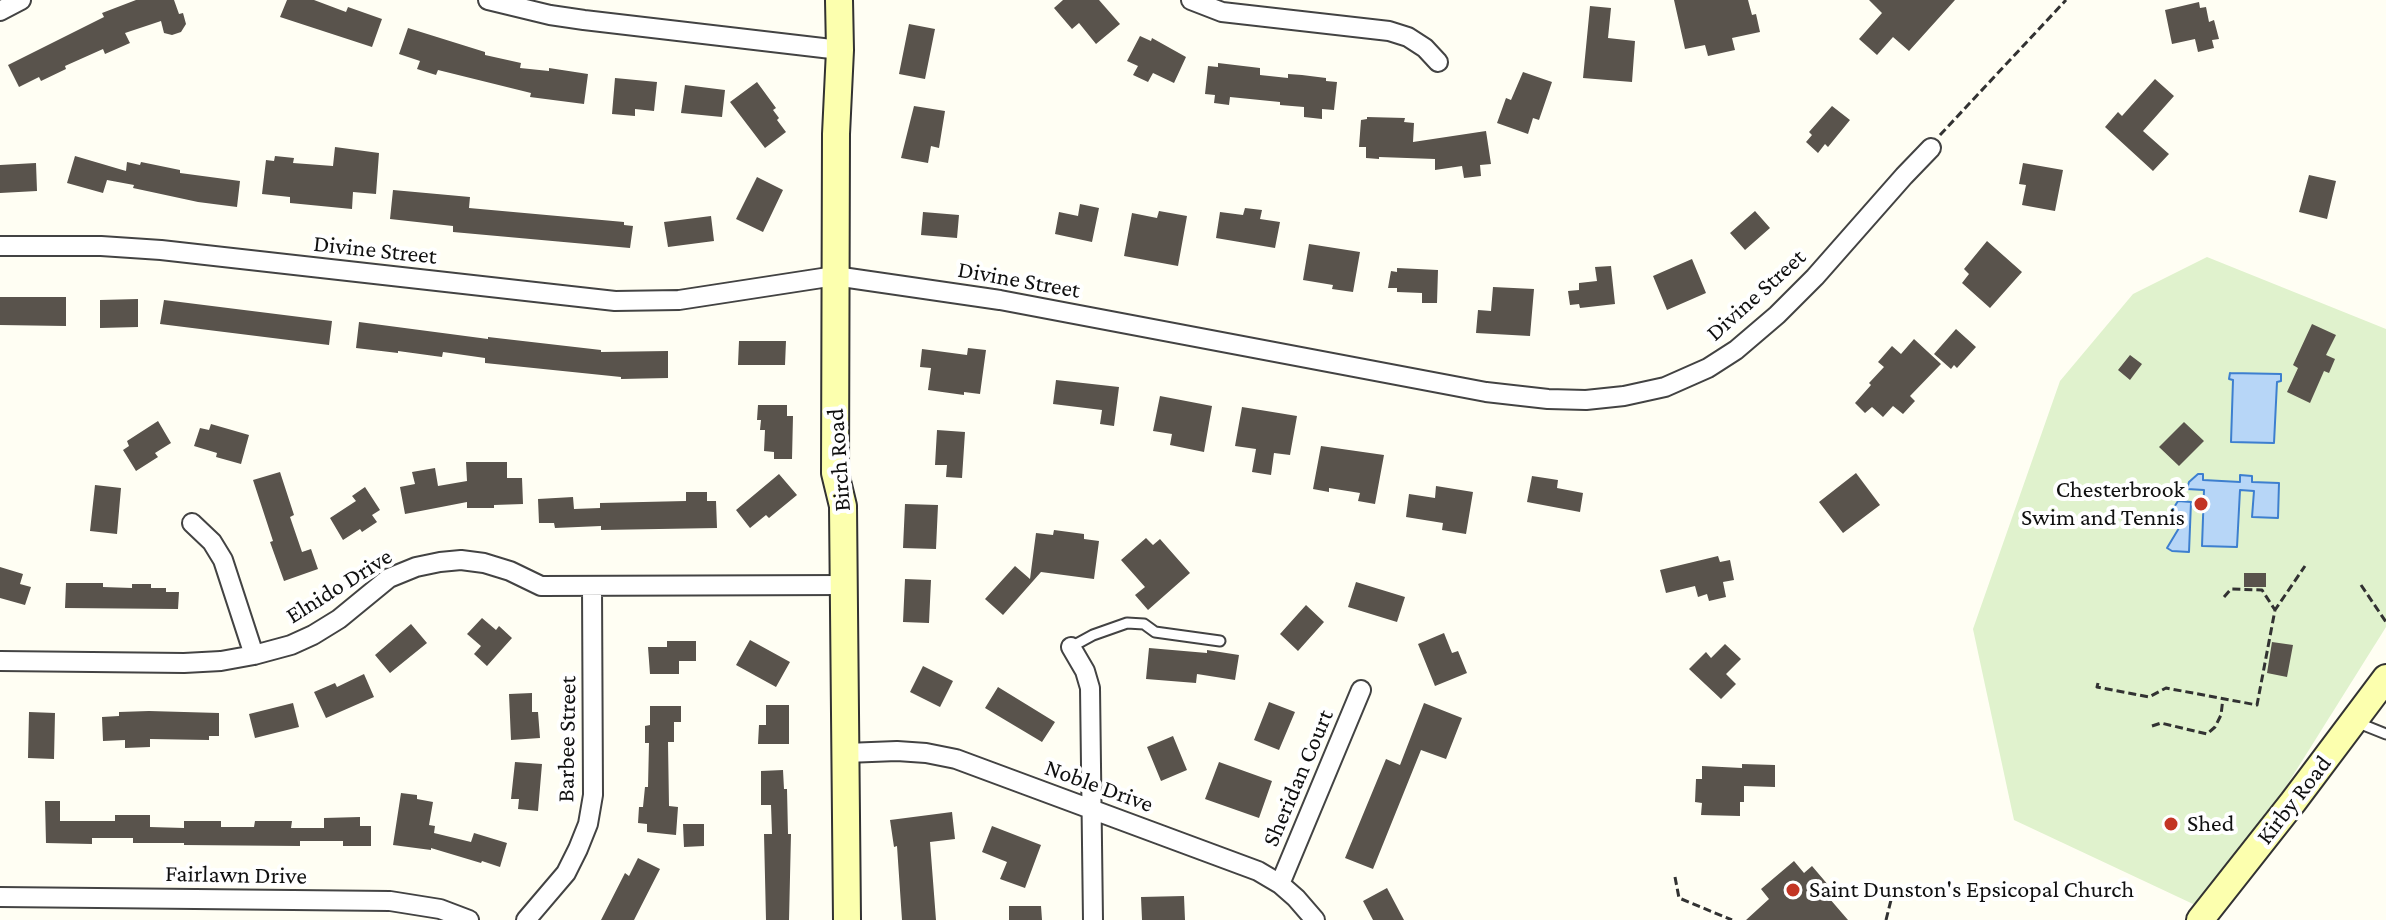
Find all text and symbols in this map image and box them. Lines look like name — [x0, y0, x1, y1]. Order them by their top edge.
street label: Divine Street — [312, 229, 438, 271]
street label: Divine Street — [1700, 243, 1812, 347]
street label: Divine Street — [956, 255, 1082, 305]
street label: Birch Road — [821, 407, 857, 513]
place label: Chesterbrook Swim and Tennis — [2021, 476, 2185, 532]
marker: Chesterbrook Swim and Tennis — [2192, 495, 2210, 513]
street label: Elnido Drive — [281, 542, 397, 630]
street label: Barbee Street — [551, 675, 583, 803]
street label: Sheridan Court — [1256, 705, 1340, 851]
street label: Kirby Road — [2250, 750, 2338, 850]
street label: Noble Drive — [1041, 753, 1157, 819]
place label: Shed — [2187, 810, 2234, 838]
marker: Shed — [2162, 815, 2180, 833]
street label: Fairlawn Drive — [165, 859, 307, 891]
place label: Saint Dunston's Epsicopal Church — [1809, 876, 2134, 904]
marker: Saint Dunston's Epsicopal Church — [1784, 881, 1802, 899]

